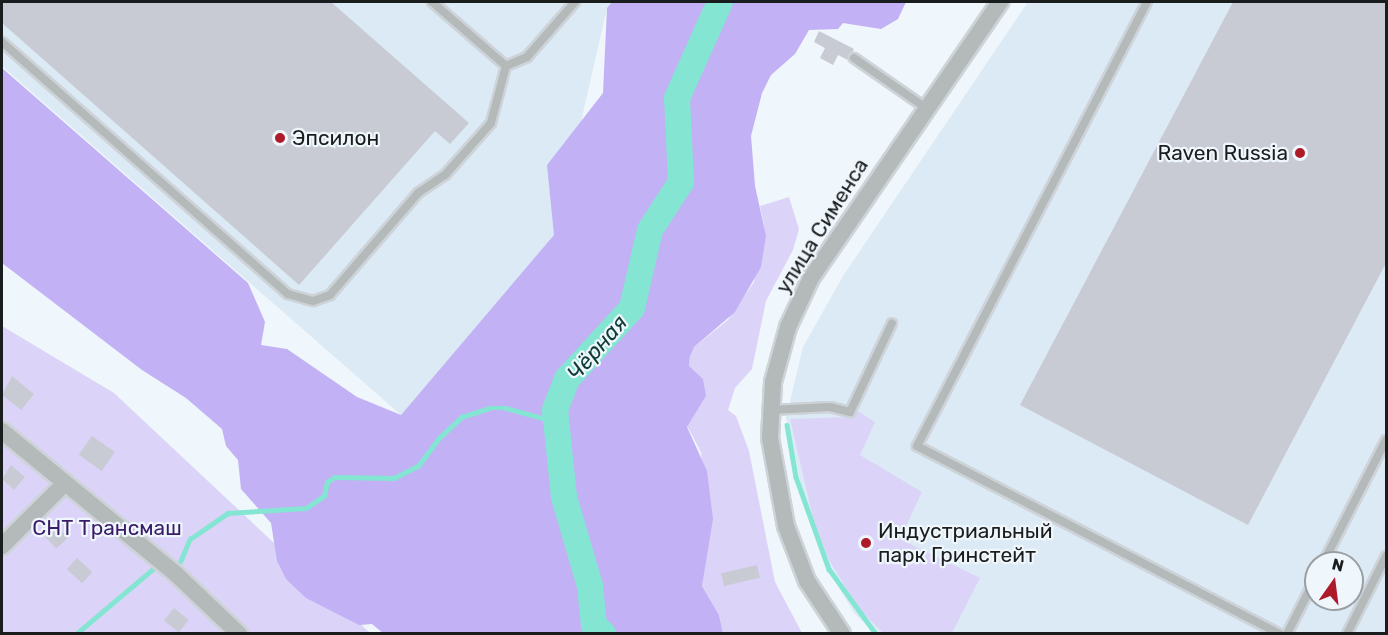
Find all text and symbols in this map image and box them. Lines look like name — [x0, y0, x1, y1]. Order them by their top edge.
place label: Эпсилон — [292, 125, 379, 151]
marker: Эпсилон — [273, 131, 287, 145]
place label: Raven Russia — [1157, 140, 1288, 166]
marker: Raven Russia — [1293, 146, 1307, 160]
street label: улица Сименса — [770, 154, 874, 298]
water label: Чёрная — [561, 310, 633, 386]
park label: СНТ Трансмаш — [32, 515, 182, 541]
place label: Индустриальный парк Гринстейт — [878, 518, 1052, 568]
marker: Индустриальный парк Гринстейт — [859, 536, 873, 550]
north arrow — [1304, 551, 1364, 611]
text: N — [1330, 554, 1346, 576]

